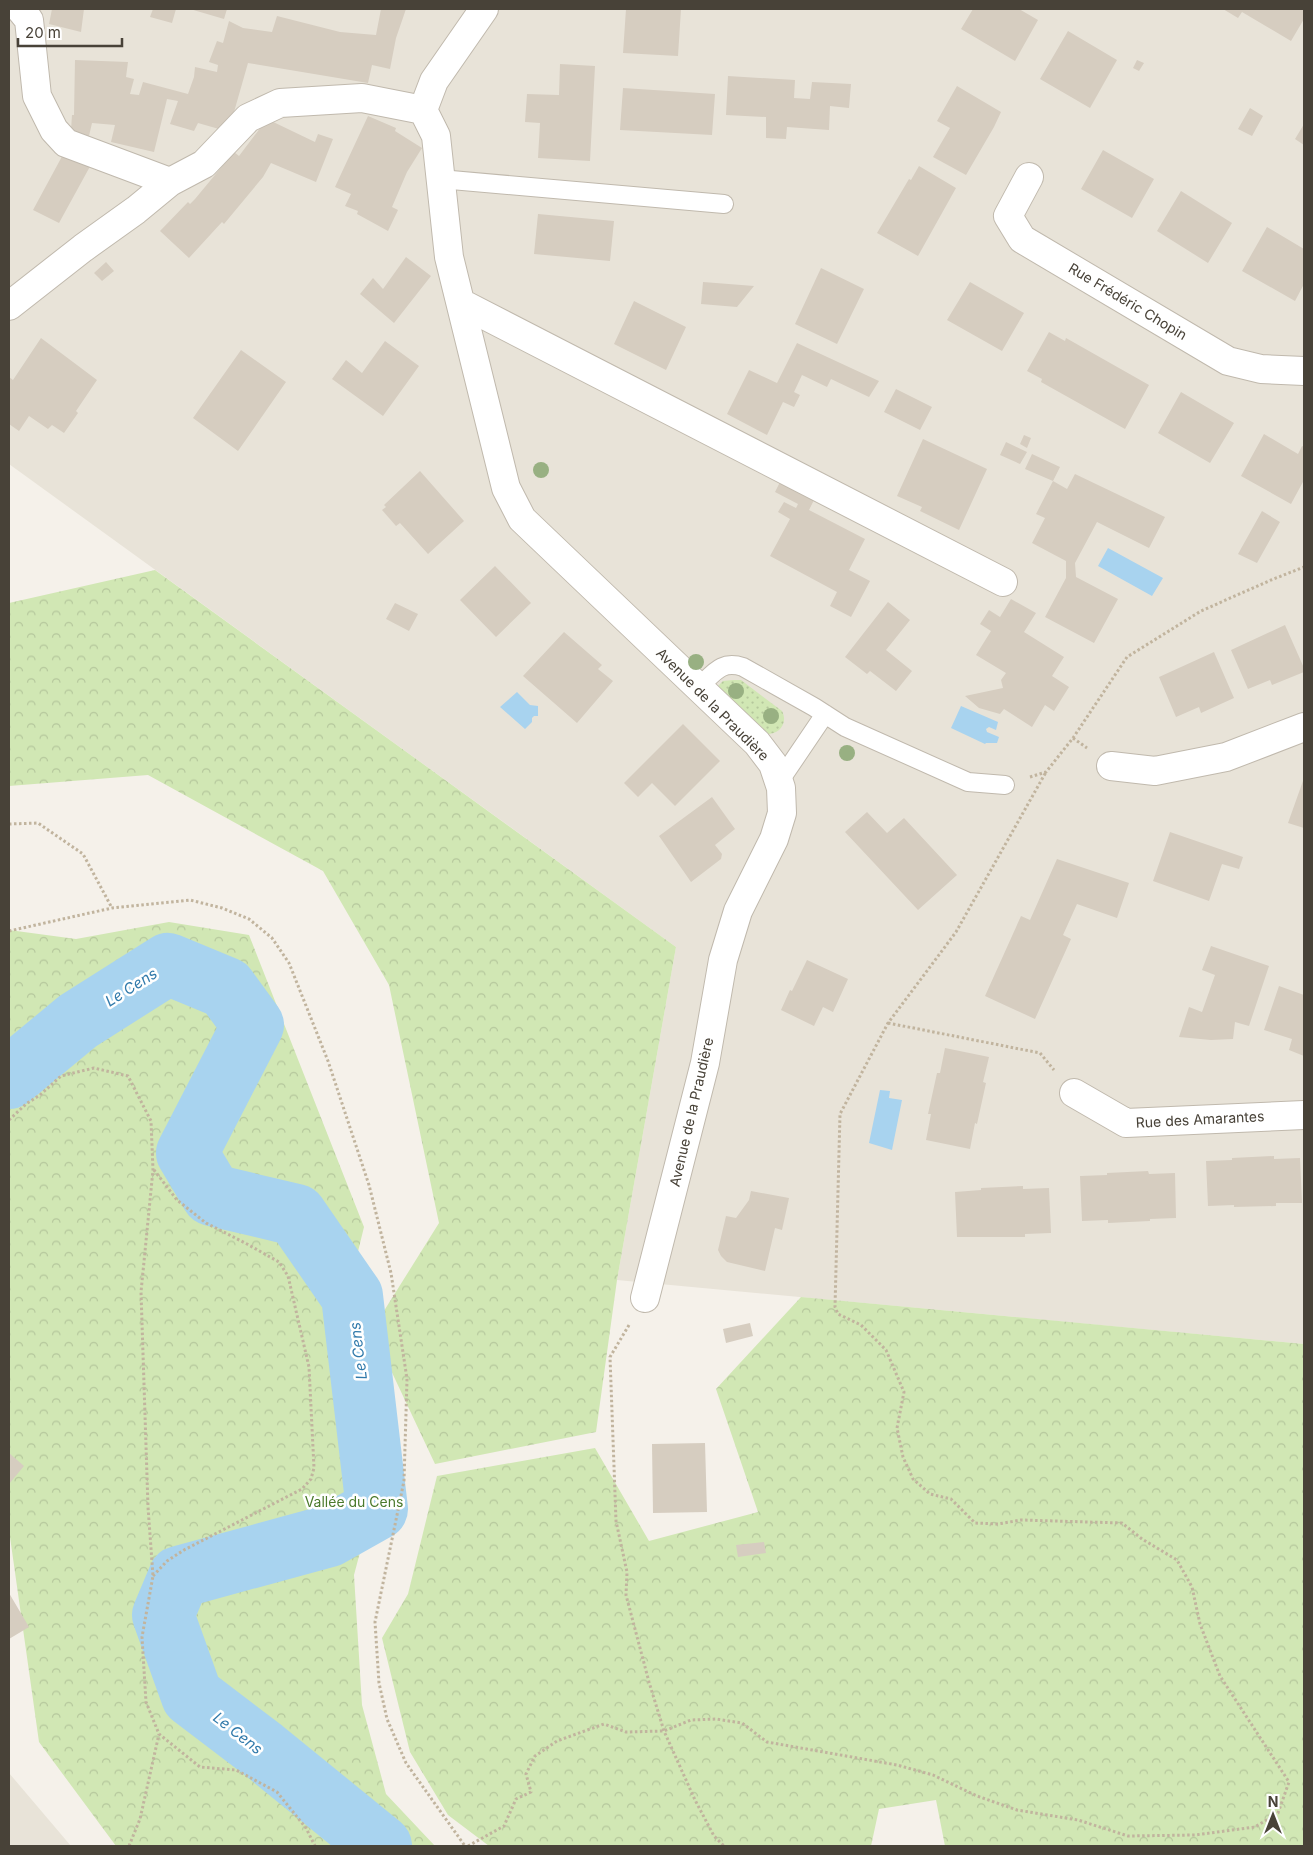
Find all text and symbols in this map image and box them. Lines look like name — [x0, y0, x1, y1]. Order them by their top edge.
scale bar — [18, 15, 121, 47]
text: 20 m — [25, 23, 61, 42]
street label: Rue Frédéric Chopin — [1066, 259, 1190, 343]
street label: Avenue de la Praudière — [653, 644, 773, 764]
water label: Le Cens — [101, 964, 161, 1010]
street label: Avenue de la Praudière — [666, 1036, 716, 1188]
street label: Rue des Amarantes — [1135, 1107, 1265, 1131]
water label: Le Cens — [345, 1321, 371, 1381]
park label: Vallée du Cens — [305, 1493, 403, 1510]
water label: Le Cens — [209, 1708, 267, 1758]
north arrow — [1248, 1790, 1298, 1840]
text: N — [1268, 1793, 1278, 1810]

